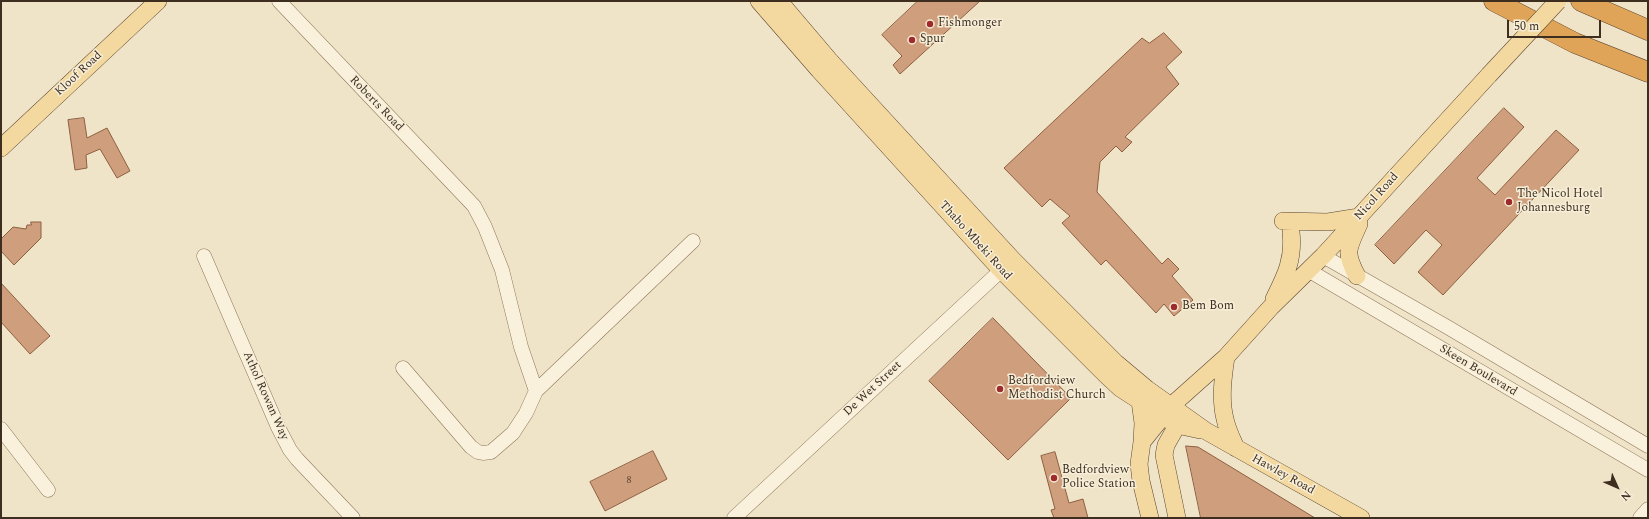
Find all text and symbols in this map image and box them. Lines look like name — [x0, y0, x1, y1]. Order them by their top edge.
scale bar — [1509, 12, 1603, 38]
place label: Fishmonger — [938, 17, 1002, 31]
text: 50 m — [1514, 17, 1539, 36]
marker: Fishmonger — [925, 19, 935, 29]
place label: Spur — [920, 33, 945, 47]
marker: Spur — [907, 35, 917, 45]
street label: Kloof Road — [52, 49, 106, 99]
street label: Roberts Road — [346, 73, 406, 135]
street label: Nicol Road — [1352, 170, 1402, 224]
place label: The Nicol Hotel Johannesburg — [1517, 188, 1603, 216]
marker: The Nicol Hotel Johannesburg — [1504, 197, 1514, 207]
street label: Thabo Mbeki Road — [936, 198, 1014, 284]
place label: Bem Bom — [1182, 300, 1234, 314]
marker: Bem Bom — [1169, 302, 1179, 312]
street label: Skeen Boulevard — [1437, 342, 1519, 400]
street label: Athol Rowan Way — [239, 350, 291, 442]
street label: De Wet Street — [841, 358, 905, 420]
place label: Bedfordview Methodist Church — [1008, 375, 1106, 403]
marker: Bedfordview Methodist Church — [995, 384, 1005, 394]
street label: Hawley Road — [1249, 452, 1317, 498]
place label: Bedfordview Police Station — [1062, 464, 1136, 492]
north arrow — [1597, 467, 1637, 507]
marker: Bedfordview Police Station — [1049, 473, 1059, 483]
house number: 8 — [627, 475, 631, 487]
text: N — [1617, 487, 1635, 505]

